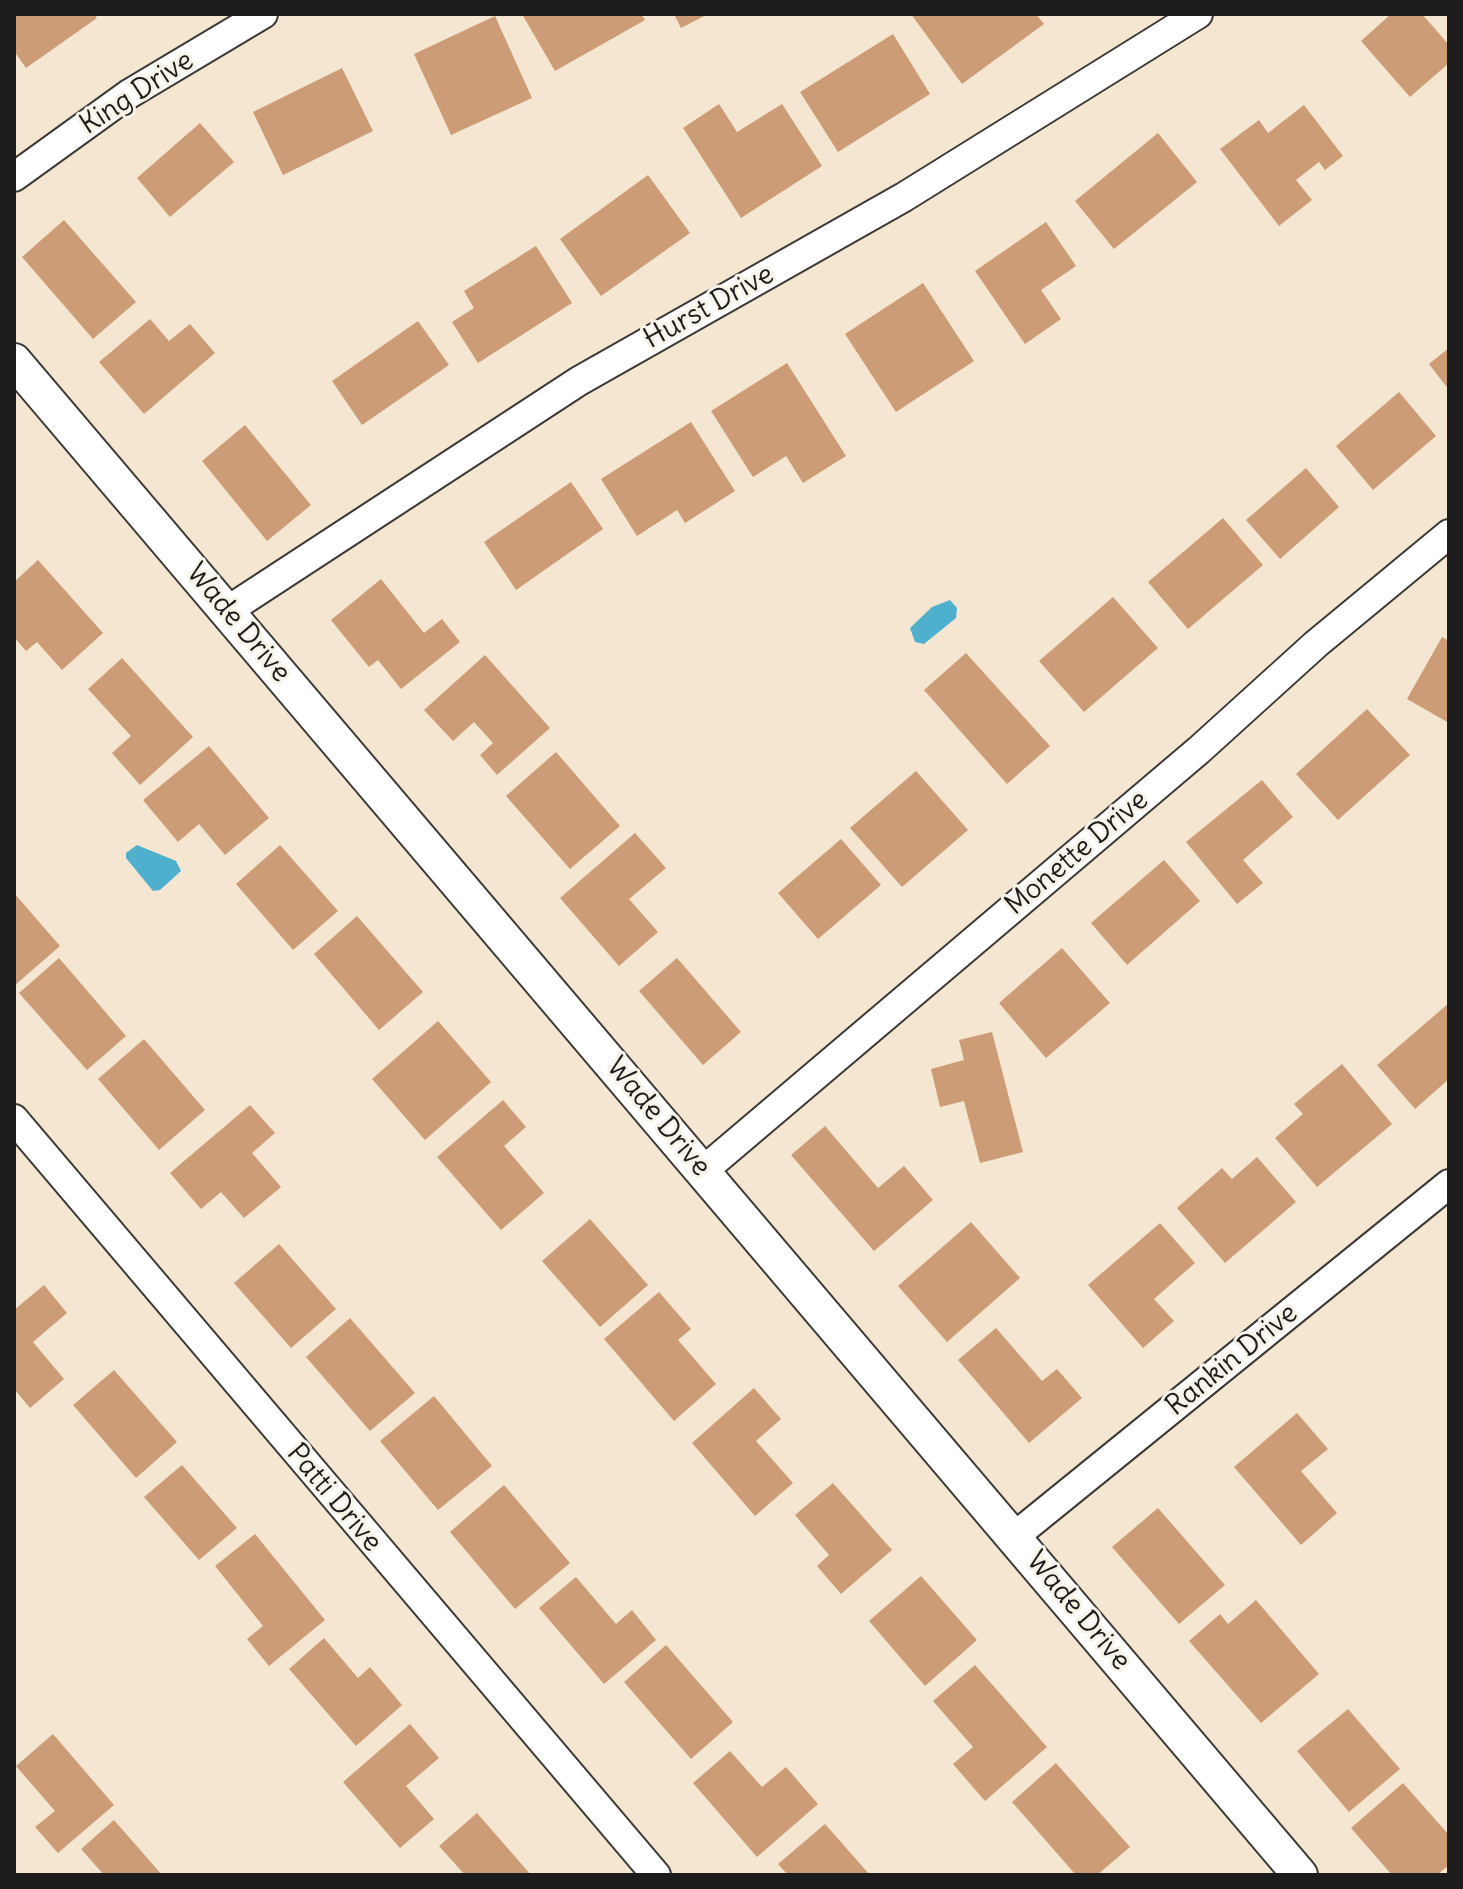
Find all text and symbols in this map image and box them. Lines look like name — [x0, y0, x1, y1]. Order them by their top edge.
street label: King Drive — [74, 44, 200, 142]
street label: Hurst Drive — [638, 258, 780, 356]
street label: Wade Drive — [179, 557, 297, 689]
street label: Monette Drive — [999, 784, 1155, 922]
street label: Wade Drive — [599, 1051, 717, 1183]
street label: Rankin Drive — [1159, 1297, 1305, 1423]
street label: Patti Drive — [279, 1437, 389, 1559]
street label: Wade Drive — [1019, 1545, 1137, 1677]

